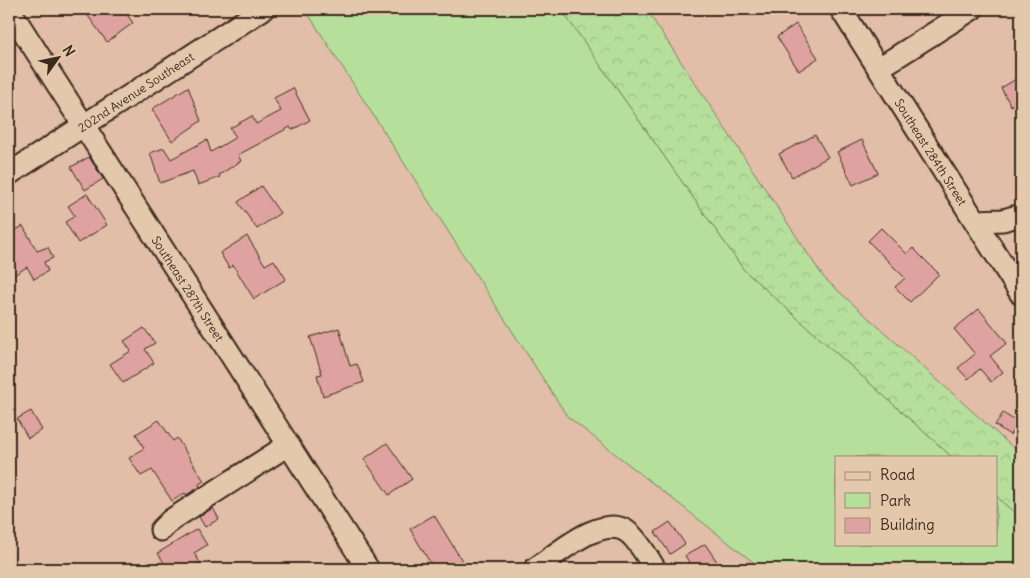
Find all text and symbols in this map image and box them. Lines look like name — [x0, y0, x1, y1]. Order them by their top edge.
north arrow — [32, 32, 82, 82]
text: N — [59, 42, 79, 60]
street label: 202nd Avenue Southeast — [75, 49, 196, 135]
street label: Southeast 284th Street — [892, 96, 971, 208]
street label: Southeast 287th Street — [149, 233, 228, 344]
legend — [835, 456, 998, 546]
text: Road — [880, 465, 915, 484]
text: Park — [880, 491, 911, 510]
text: Building — [880, 515, 935, 534]

